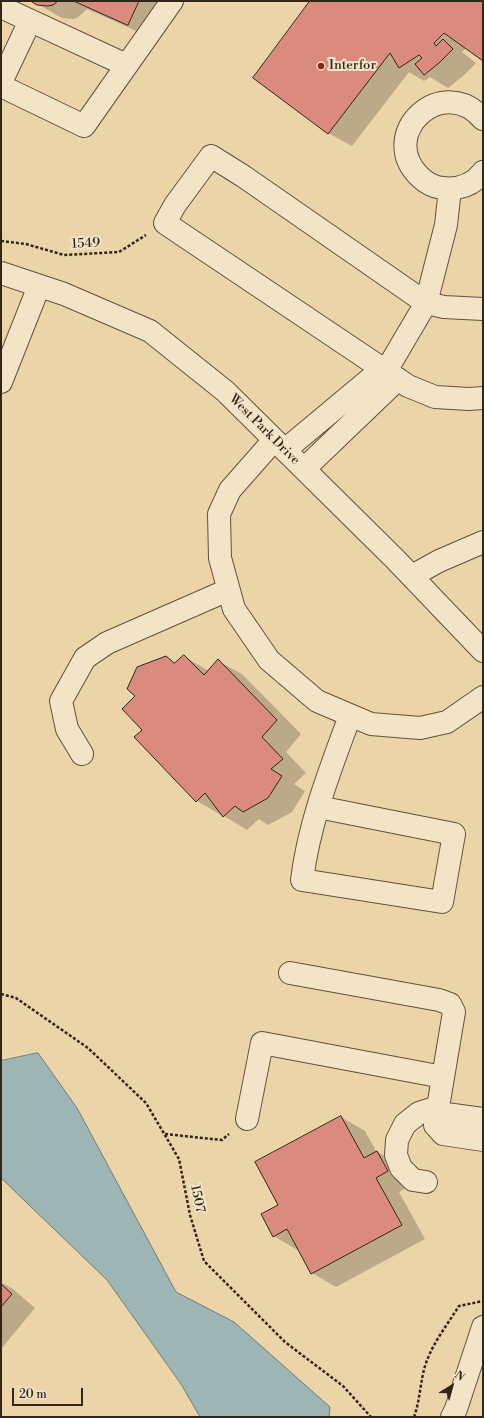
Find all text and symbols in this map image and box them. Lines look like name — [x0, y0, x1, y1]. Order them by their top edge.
place label: Interfor — [329, 58, 376, 74]
marker: Interfor — [316, 61, 326, 71]
street label: 1549 — [71, 235, 101, 253]
street label: West Park Drive — [225, 391, 303, 469]
street label: 1507 — [186, 1184, 208, 1214]
north arrow — [432, 1366, 472, 1406]
text: N — [452, 1368, 467, 1385]
scale bar — [14, 1380, 85, 1406]
text: 20 m — [19, 1387, 47, 1402]

